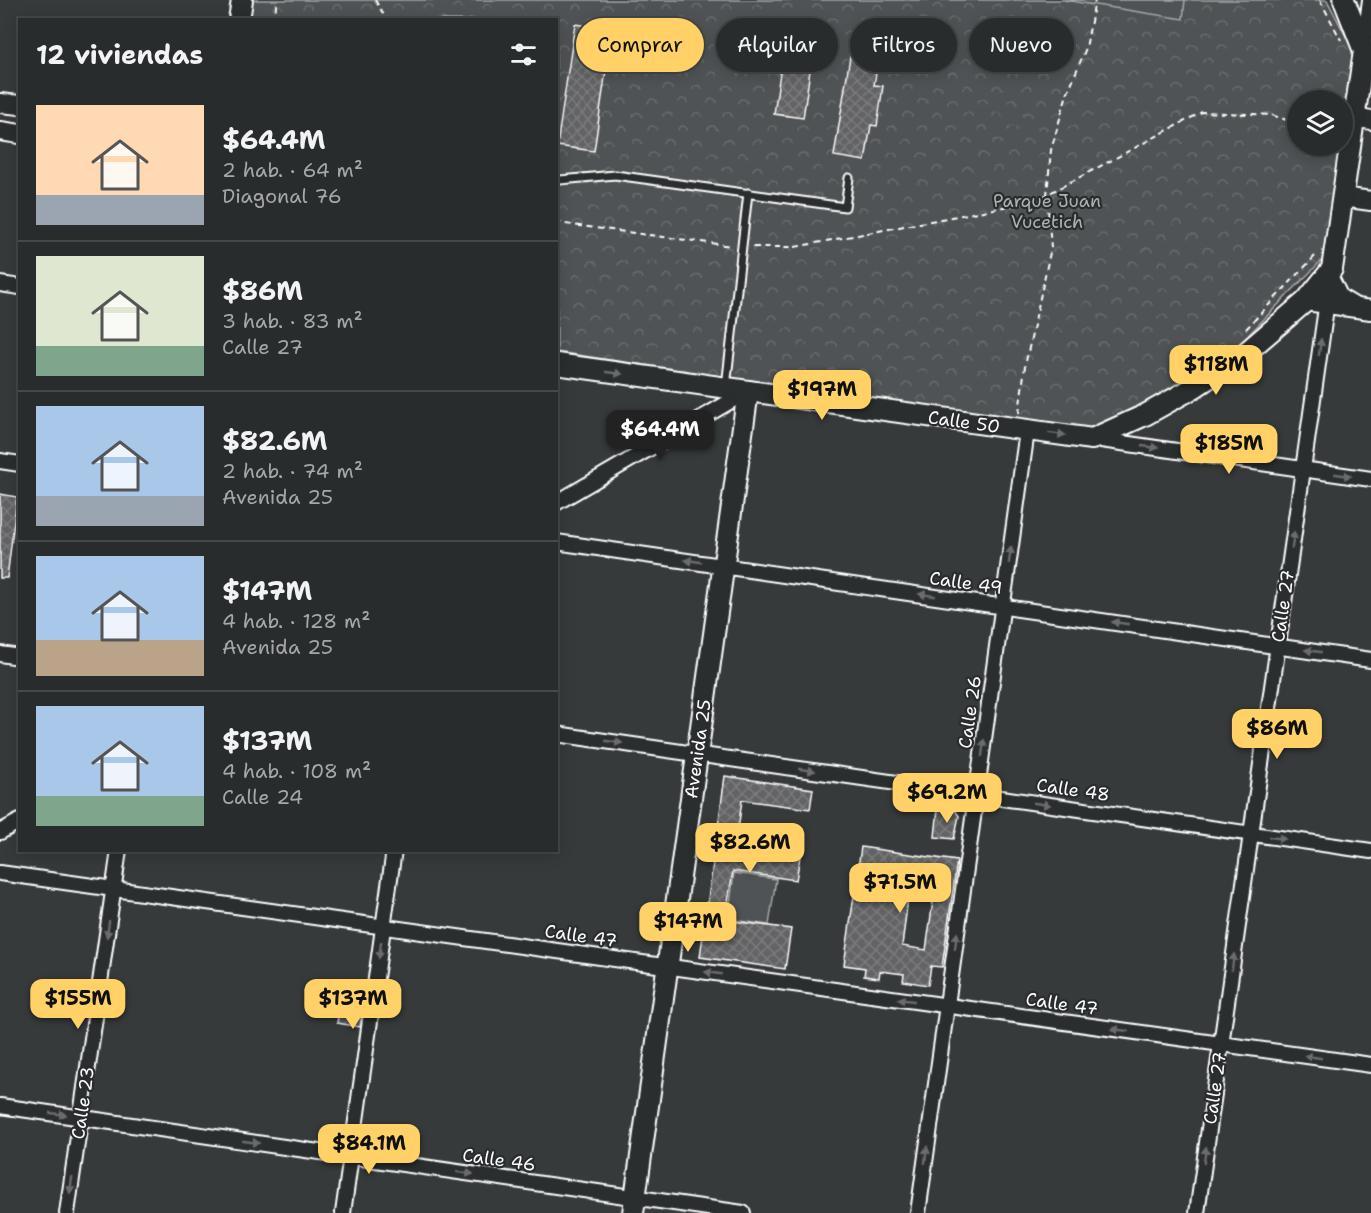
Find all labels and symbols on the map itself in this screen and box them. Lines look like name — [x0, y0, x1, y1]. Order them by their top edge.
park label: Parque Juan Vucetich — [993, 189, 1101, 234]
one-way arrow — [1316, 338, 1325, 357]
pin: $118M — [1174, 345, 1258, 396]
one-way arrow — [605, 368, 624, 377]
pin: $197M — [780, 370, 864, 421]
street label: Calle 50 — [927, 405, 1001, 439]
pin: $64.4M — [611, 410, 709, 461]
pin: $185M — [1187, 424, 1271, 475]
one-way arrow — [1048, 430, 1067, 439]
one-way arrow — [1140, 443, 1159, 452]
one-way arrow — [1333, 470, 1352, 480]
one-way arrow — [1288, 531, 1297, 550]
one-way arrow — [1005, 545, 1014, 564]
one-way arrow — [683, 557, 702, 566]
street label: Calle 49 — [928, 566, 1004, 600]
street label: Calle 27 — [1266, 568, 1300, 644]
one-way arrow — [918, 591, 937, 600]
one-way arrow — [1110, 619, 1129, 628]
one-way arrow — [1303, 647, 1322, 656]
street label: Calle 26 — [953, 674, 987, 750]
street label: Avenida 25 — [679, 698, 717, 800]
pin: $86M — [1241, 709, 1313, 760]
one-way arrow — [605, 738, 624, 747]
one-way arrow — [978, 738, 988, 757]
one-way arrow — [798, 766, 817, 775]
pin: $69.2M — [898, 773, 996, 824]
street label: Calle 48 — [1035, 773, 1111, 807]
one-way arrow — [1033, 800, 1052, 809]
pin: $82.6M — [701, 823, 799, 874]
one-way arrow — [1267, 833, 1286, 842]
pin: $71.5M — [851, 863, 949, 914]
pin: $147M — [646, 902, 730, 953]
street label: Calle 47 — [543, 919, 619, 953]
one-way arrow — [103, 920, 112, 939]
one-way arrow — [951, 932, 961, 951]
one-way arrow — [375, 941, 385, 960]
one-way arrow — [1228, 952, 1237, 971]
one-way arrow — [703, 968, 722, 977]
pin: $155M — [36, 979, 120, 1030]
pin: $137M — [311, 979, 395, 1030]
street label: Calle 47 — [1024, 987, 1100, 1021]
one-way arrow — [896, 995, 915, 1004]
one-way arrow — [1110, 1025, 1129, 1034]
street label: Calle 27 — [1198, 1050, 1232, 1126]
one-way arrow — [1303, 1053, 1322, 1062]
street label: Calle 23 — [66, 1065, 100, 1141]
one-way arrow — [49, 1110, 68, 1119]
pin: $84.1M — [320, 1124, 418, 1175]
one-way arrow — [242, 1138, 261, 1147]
street label: Calle 46 — [461, 1143, 537, 1177]
one-way arrow — [922, 1145, 931, 1164]
one-way arrow — [1201, 1145, 1210, 1164]
one-way arrow — [455, 1168, 474, 1177]
one-way arrow — [67, 1175, 76, 1194]

